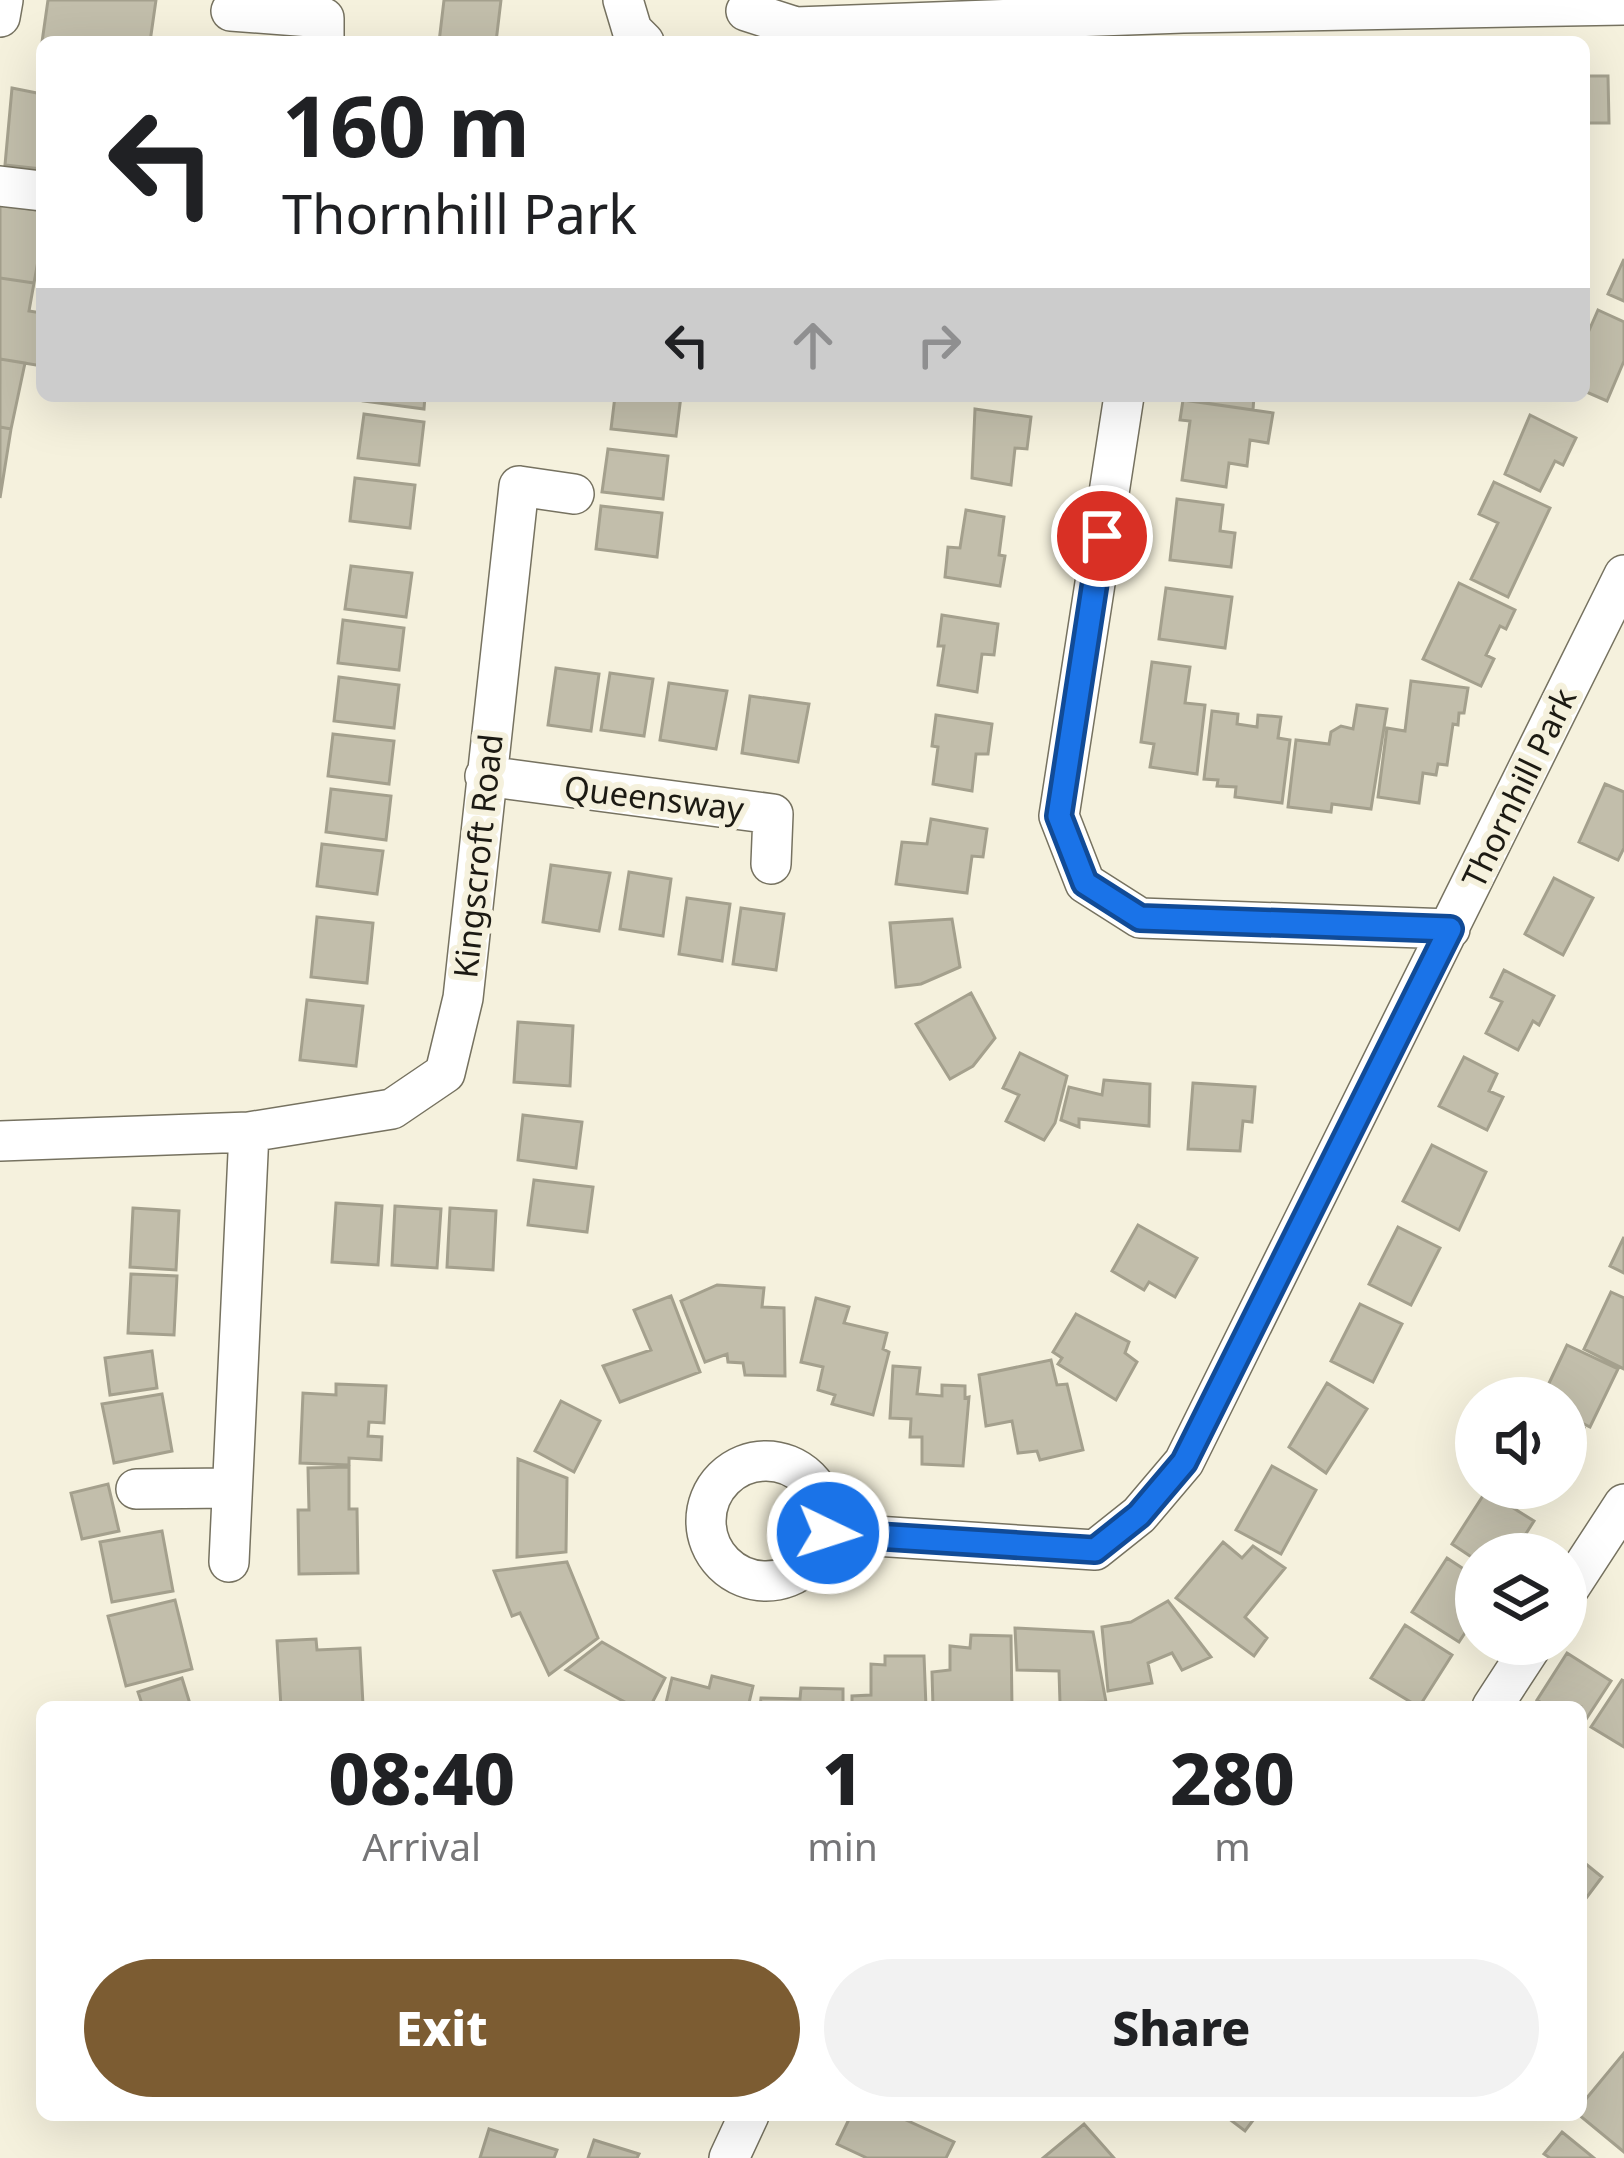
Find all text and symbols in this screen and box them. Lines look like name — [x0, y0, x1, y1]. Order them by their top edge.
text: 160 m — [282, 67, 530, 182]
icon: left — [84, 84, 240, 240]
text: Thornhill Park — [282, 176, 637, 250]
icon: left — [654, 312, 720, 378]
icon: ahead — [780, 312, 846, 378]
icon: right — [906, 312, 972, 378]
pin — [1051, 485, 1153, 587]
icon: arrive — [1069, 503, 1135, 569]
street label: Thornhill Park — [1451, 680, 1586, 895]
street label: Kingscroft Road — [442, 732, 513, 980]
street label: Queensway — [562, 764, 747, 831]
map controls — [1455, 1377, 1587, 1665]
button: sound — [1455, 1377, 1587, 1509]
position arrow — [765, 1470, 891, 1596]
button: layers — [1455, 1533, 1587, 1665]
text: 08:40 — [328, 1728, 515, 1826]
text: 1 — [822, 1728, 863, 1826]
text: 280 — [1170, 1728, 1295, 1826]
text: Arrival — [362, 1819, 481, 1872]
text: min — [807, 1819, 878, 1872]
text: m — [1214, 1819, 1251, 1872]
button: Exit — [84, 1959, 800, 2097]
button: Share — [824, 1959, 1539, 2097]

